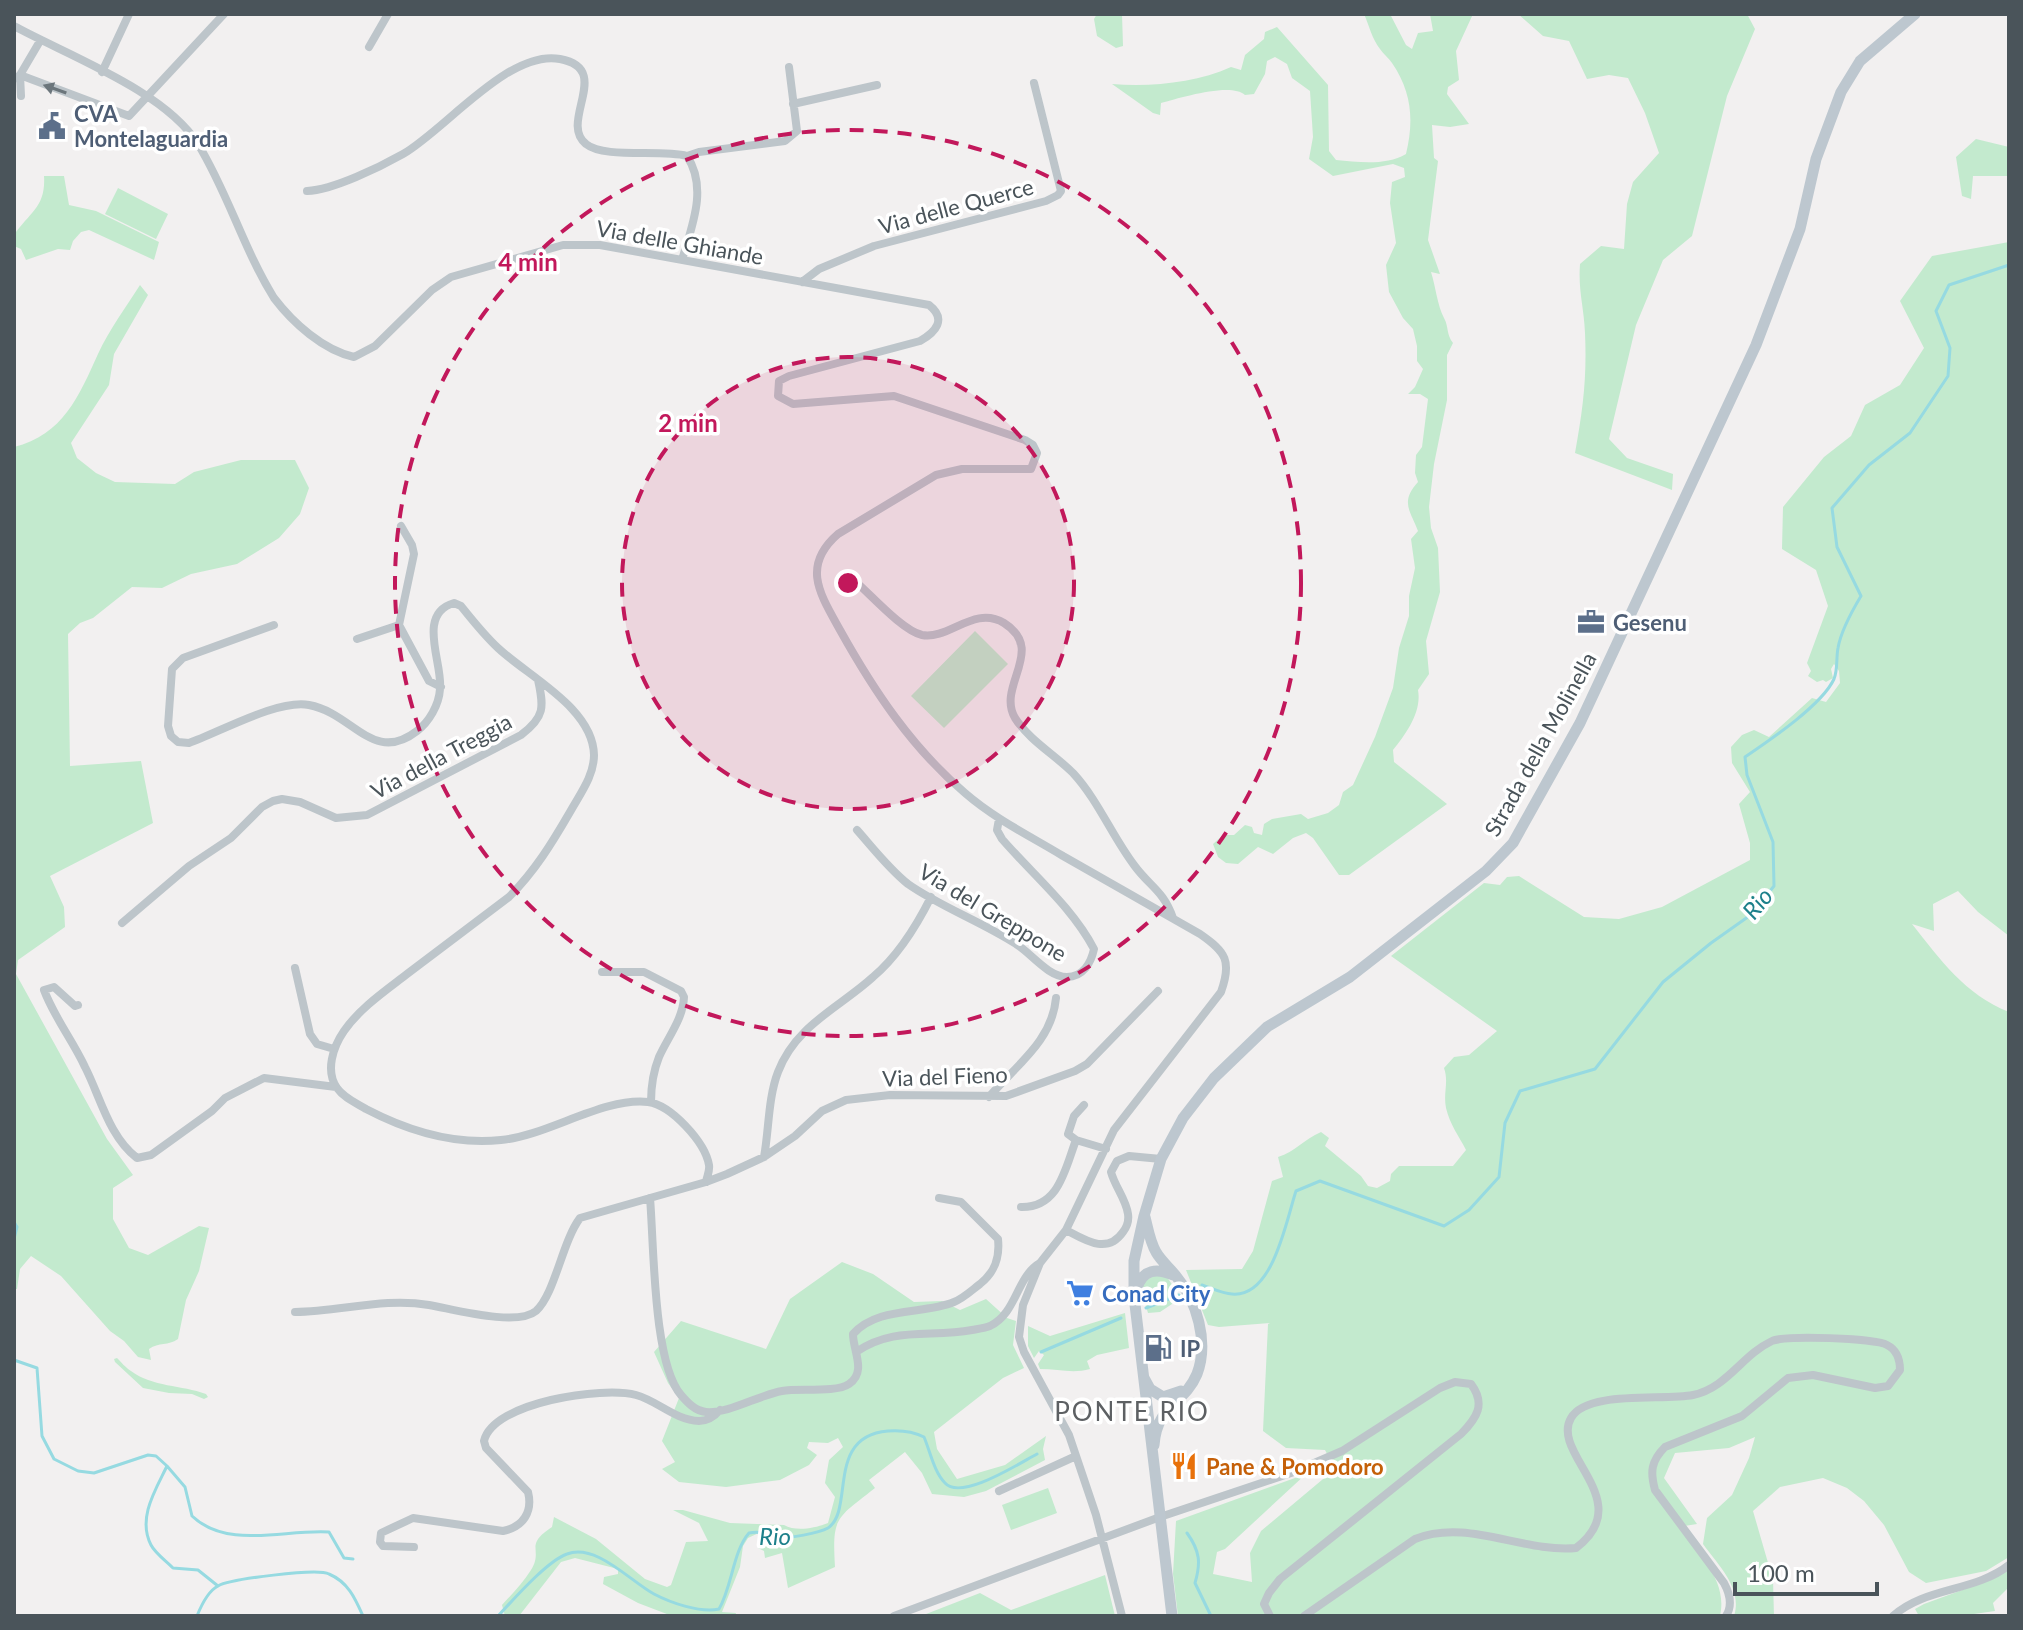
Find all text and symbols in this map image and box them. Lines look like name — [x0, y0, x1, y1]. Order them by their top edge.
one-way arrow — [42, 83, 66, 95]
place label: CVA Montelaguardia — [74, 100, 228, 152]
public building icon: CVA Montelaguardia — [37, 111, 67, 141]
street label: Via delle Querce — [876, 172, 1036, 240]
street label: Via delle Ghiande — [594, 214, 766, 270]
text: 4 min — [498, 247, 558, 276]
text: 2 min — [658, 408, 718, 437]
centre of rings — [834, 569, 862, 597]
office icon: Gesenu — [1576, 607, 1606, 637]
place label: Gesenu — [1613, 609, 1687, 636]
street label: Strada della Molinella — [1478, 647, 1602, 841]
street label: Via della Treggia — [366, 708, 516, 804]
street label: Via del Greppone — [914, 857, 1072, 967]
water label: Rio — [1736, 882, 1778, 924]
street label: Via del Fieno — [882, 1060, 1008, 1092]
supermarket icon: Conad City — [1065, 1278, 1095, 1308]
place label: Conad City — [1102, 1280, 1211, 1307]
fuel station icon: IP — [1143, 1333, 1173, 1363]
place label: IP — [1180, 1335, 1201, 1362]
district label: PONTE RIO — [1054, 1395, 1210, 1427]
restaurant icon: Pane & Pomodoro — [1169, 1451, 1199, 1481]
place label: Pane & Pomodoro — [1206, 1453, 1384, 1480]
water label: Rio — [759, 1521, 791, 1550]
scale bar — [1735, 1546, 1877, 1596]
text: 100 m — [1747, 1558, 1815, 1587]

